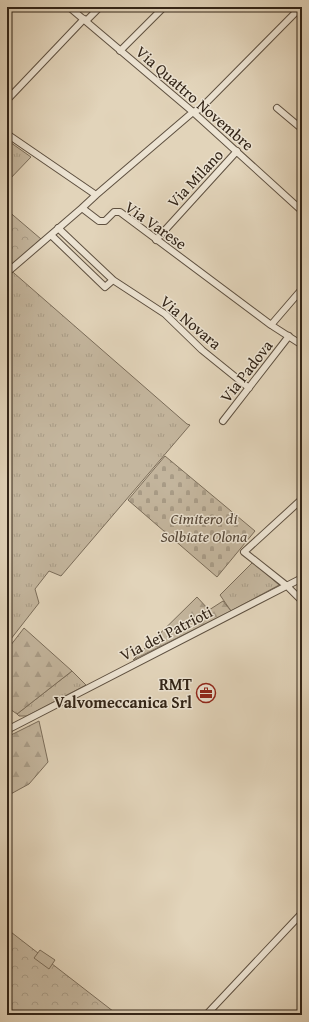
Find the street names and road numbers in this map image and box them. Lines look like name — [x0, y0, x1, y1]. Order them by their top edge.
street label: Via Quattro Novembre — [131, 40, 259, 156]
street label: Via Milano — [161, 143, 229, 213]
street label: Via Varese — [120, 195, 192, 255]
street label: Via Novara — [155, 289, 227, 355]
street label: Via Padova — [214, 334, 278, 407]
street label: Via dei Patrioti — [115, 599, 217, 667]

